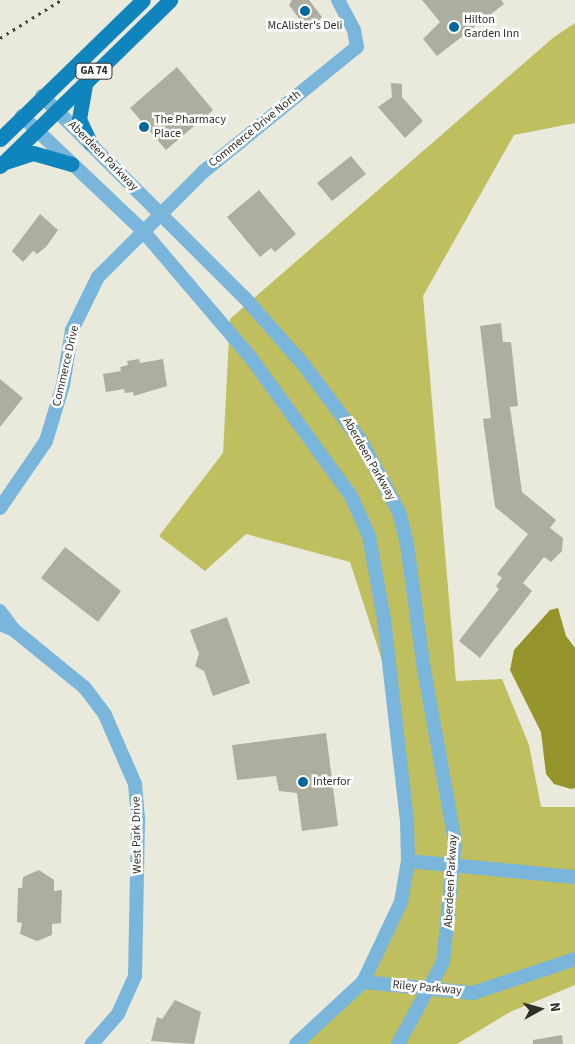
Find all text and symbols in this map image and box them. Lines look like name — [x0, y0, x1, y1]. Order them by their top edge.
marker: McAlister's Deli — [299, 5, 311, 17]
place label: Hilton Garden Inn — [464, 13, 519, 41]
place label: McAlister's Deli — [267, 19, 343, 33]
marker: Hilton Garden Inn — [448, 21, 460, 33]
road number: GA 74 — [75, 62, 113, 80]
street label: Commerce Drive North — [206, 87, 304, 171]
place label: The Pharmacy Place — [154, 113, 226, 141]
street label: Aberdeen Parkway — [65, 118, 141, 194]
marker: The Pharmacy Place — [138, 121, 150, 133]
street label: Commerce Drive — [50, 324, 82, 408]
street label: Aberdeen Parkway — [339, 415, 399, 503]
place label: Interfor — [313, 775, 351, 789]
marker: Interfor — [297, 776, 309, 788]
street label: West Park Drive — [129, 796, 145, 874]
street label: Aberdeen Parkway — [441, 834, 461, 928]
street label: Riley Parkway — [392, 978, 462, 998]
north arrow — [515, 984, 565, 1034]
text: N — [544, 1001, 565, 1013]

